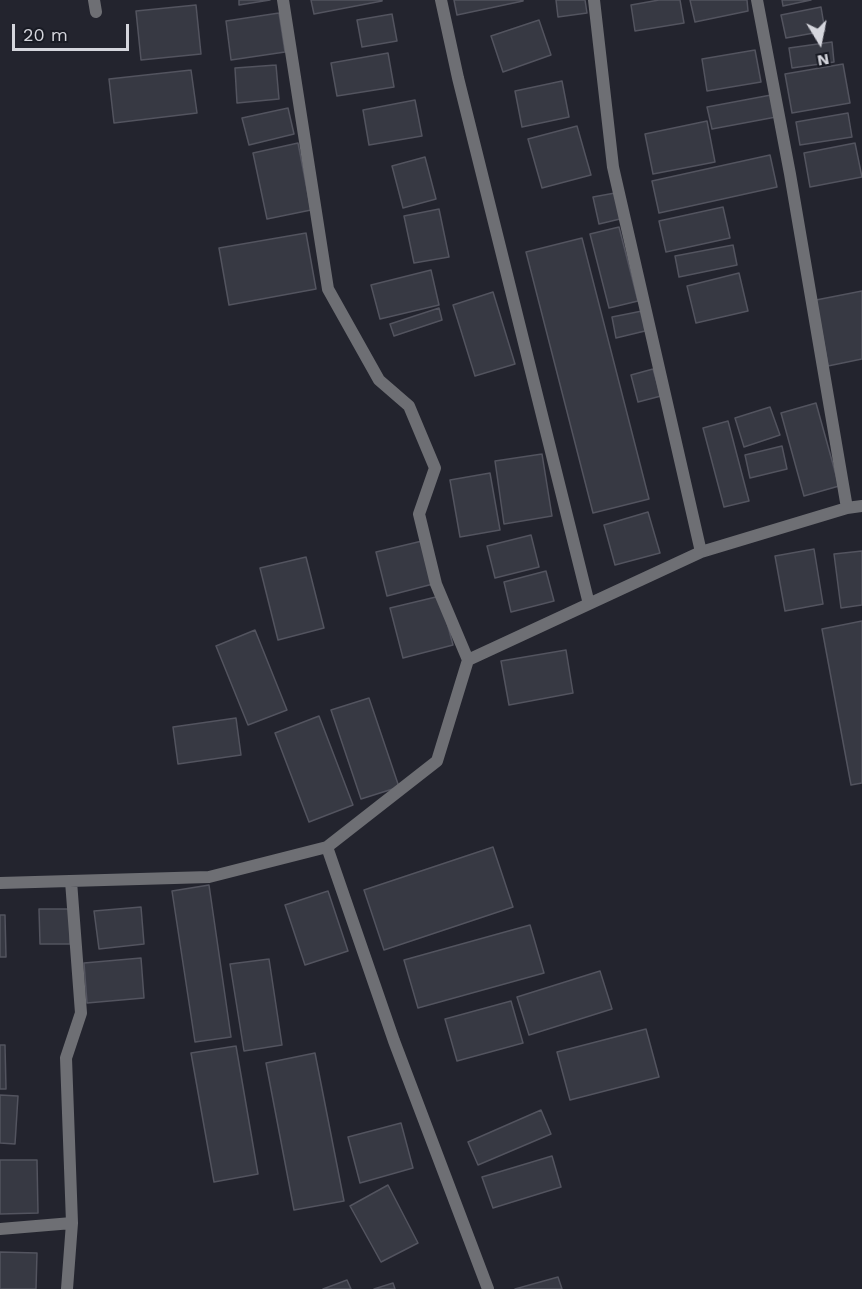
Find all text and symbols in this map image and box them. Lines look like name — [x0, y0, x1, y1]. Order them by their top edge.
scale bar — [15, 12, 132, 50]
north arrow — [790, 12, 850, 72]
text: 20 m — [23, 24, 68, 45]
text: N — [816, 50, 831, 71]

